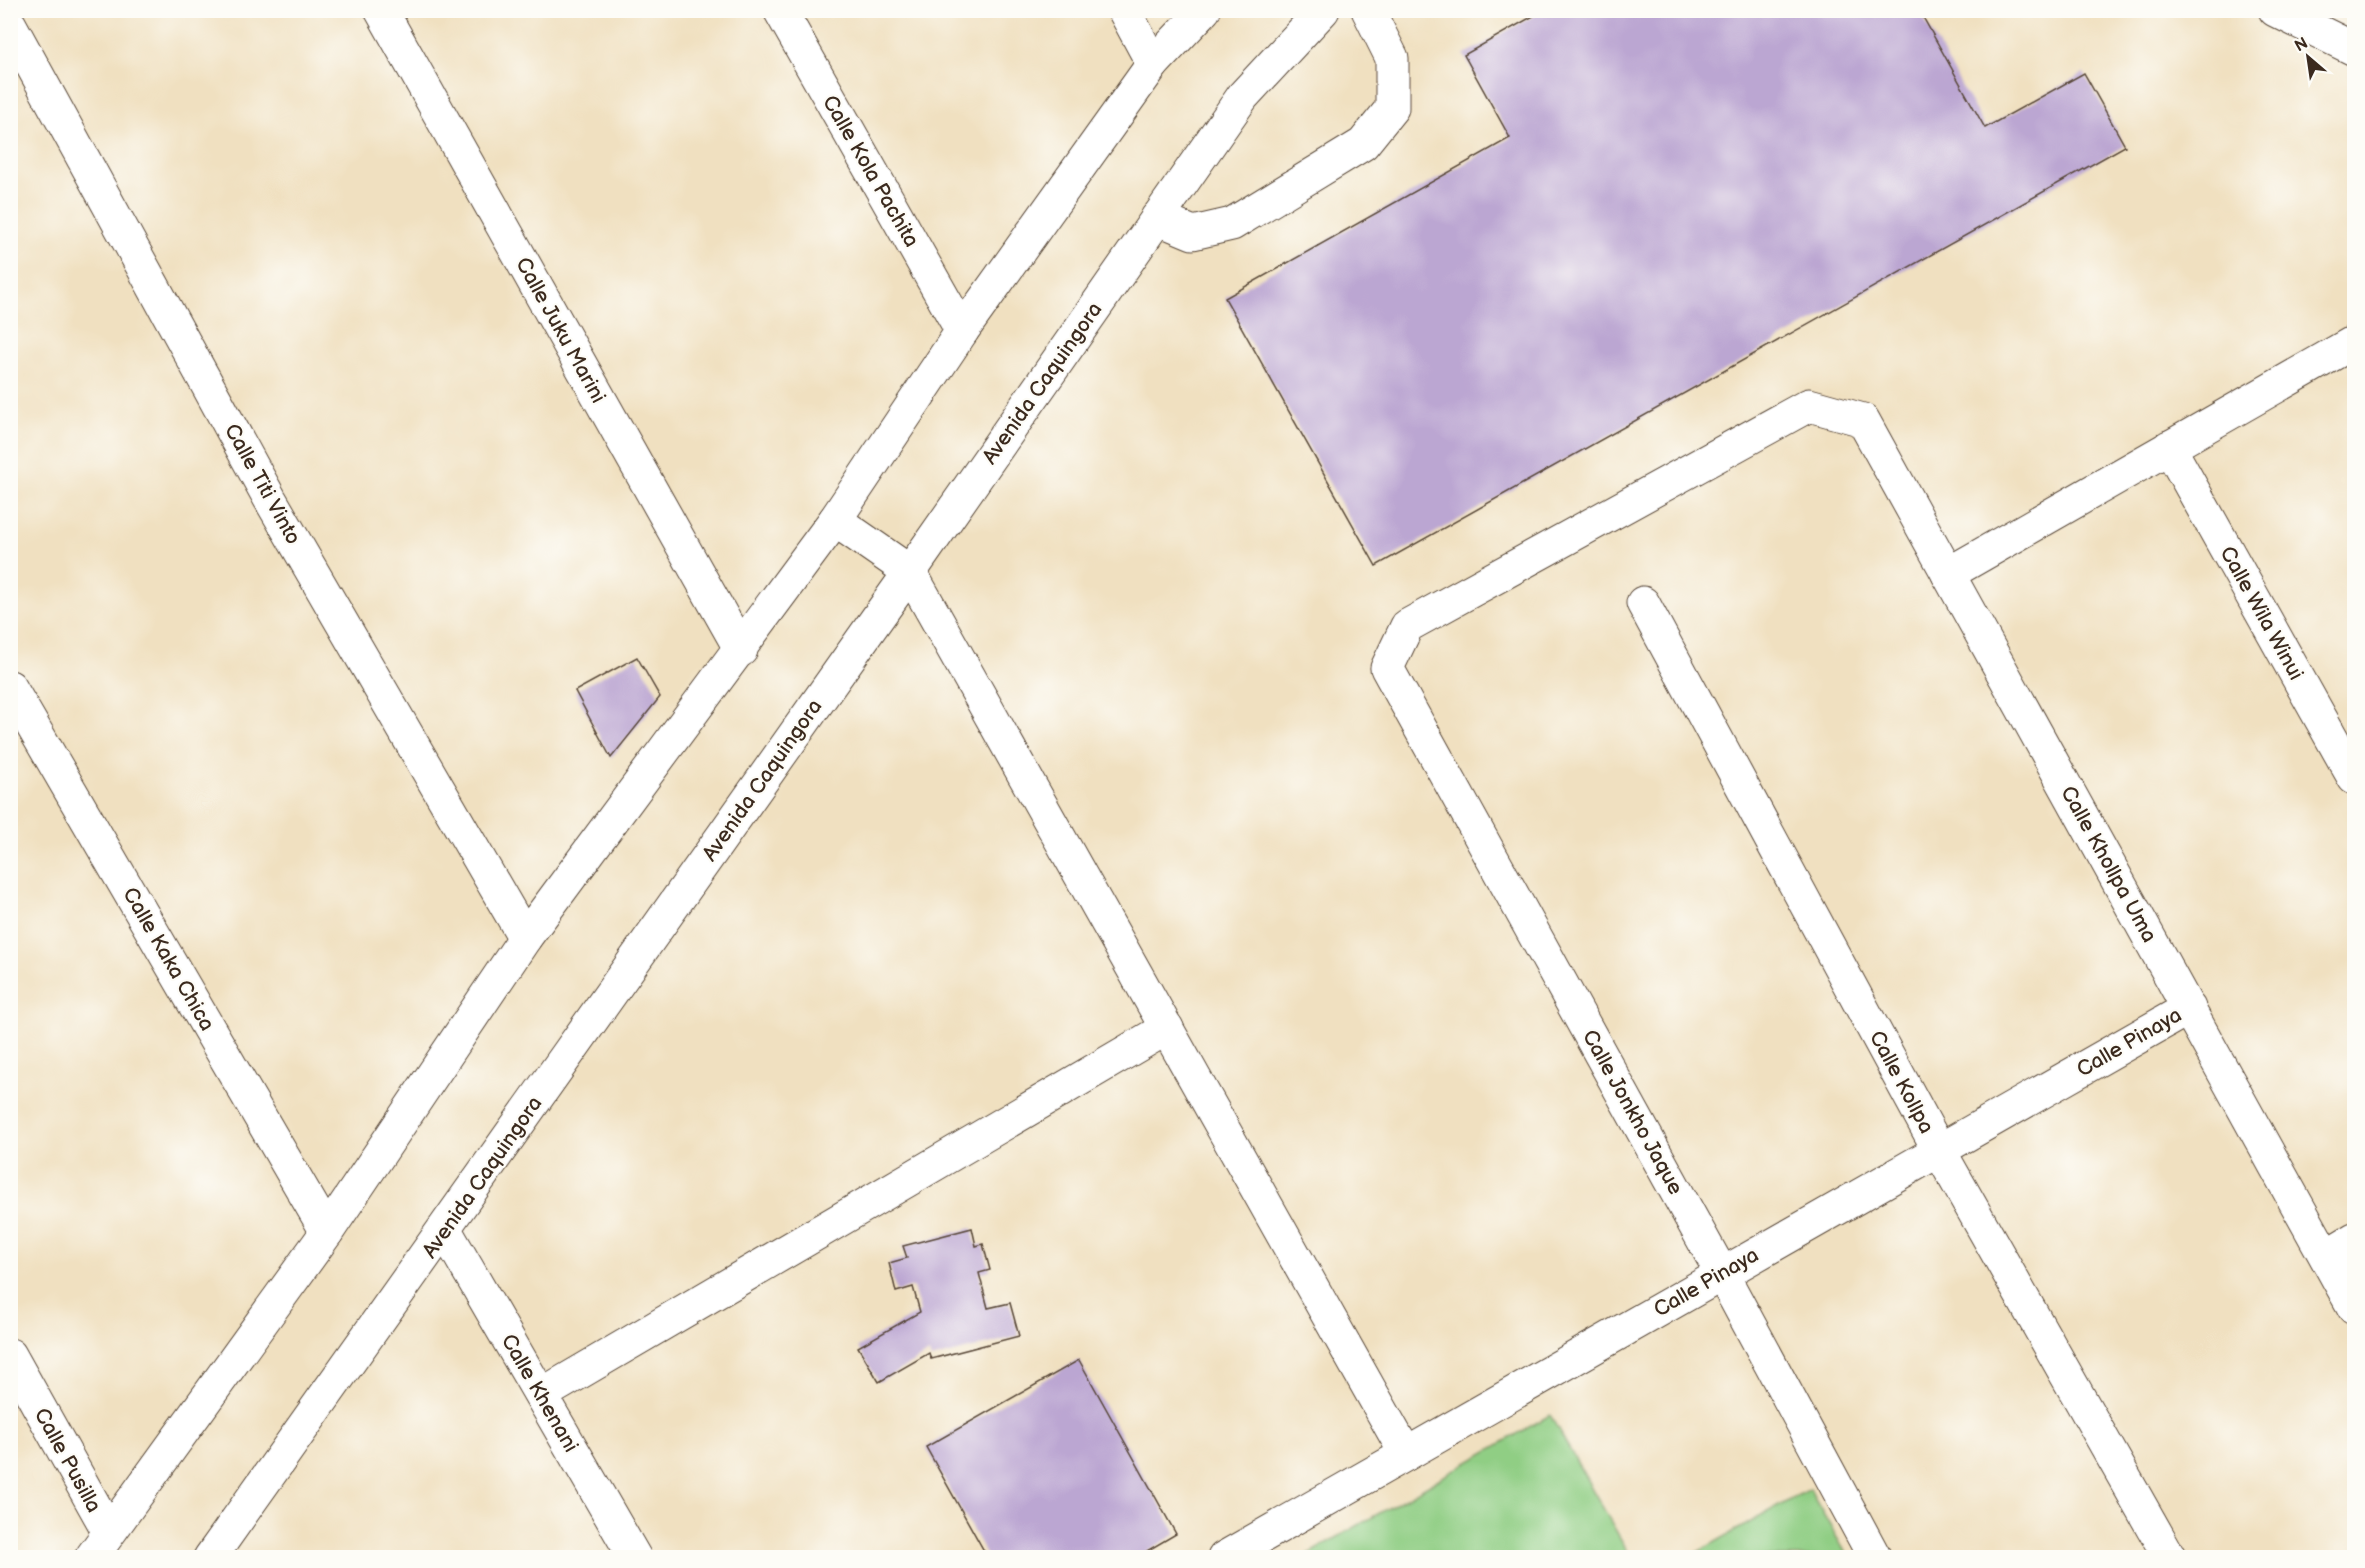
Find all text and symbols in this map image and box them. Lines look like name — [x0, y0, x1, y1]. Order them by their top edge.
north arrow — [2278, 27, 2338, 87]
text: N — [2292, 34, 2311, 56]
street label: Calle Kola Pachita — [817, 91, 924, 252]
street label: Calle Juku Marini — [510, 253, 611, 407]
street label: Avenida Caquingora — [977, 298, 1108, 469]
street label: Calle Titi Vinto — [219, 420, 306, 549]
street label: Calle Wila Winui — [2215, 542, 2309, 684]
street label: Avenida Caquingora — [697, 695, 828, 866]
street label: Calle Khollpa Uma — [2055, 782, 2162, 947]
street label: Calle Kaka Chica — [117, 883, 220, 1035]
street label: Calle Pinaya — [2072, 1002, 2186, 1082]
street label: Calle Jonkho Jaque — [1577, 1025, 1688, 1199]
street label: Calle Kollpa — [1864, 1027, 1939, 1138]
street label: Avenida Caquingora — [417, 1092, 548, 1263]
street label: Calle Pinaya — [1649, 1242, 1763, 1322]
street label: Calle Khenani — [496, 1330, 583, 1457]
street label: Calle Pusilla — [29, 1404, 106, 1517]

